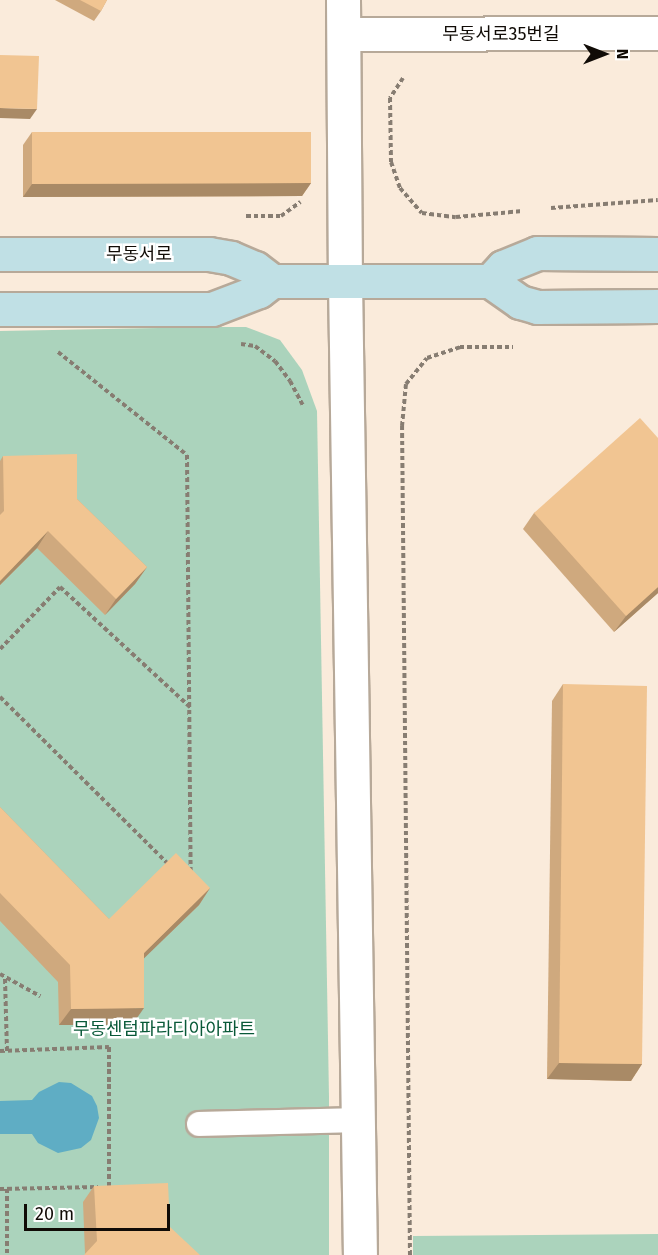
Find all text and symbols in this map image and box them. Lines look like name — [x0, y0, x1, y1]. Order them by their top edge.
street label: 무동서로35번길 — [442, 23, 560, 45]
north arrow — [574, 24, 634, 84]
text: N — [613, 49, 632, 59]
street label: 무동서로 — [106, 243, 172, 265]
park label: 무동센텀파라디아아파트 — [73, 1018, 255, 1040]
scale bar — [27, 1192, 172, 1230]
text: 20 m — [35, 1203, 74, 1225]

